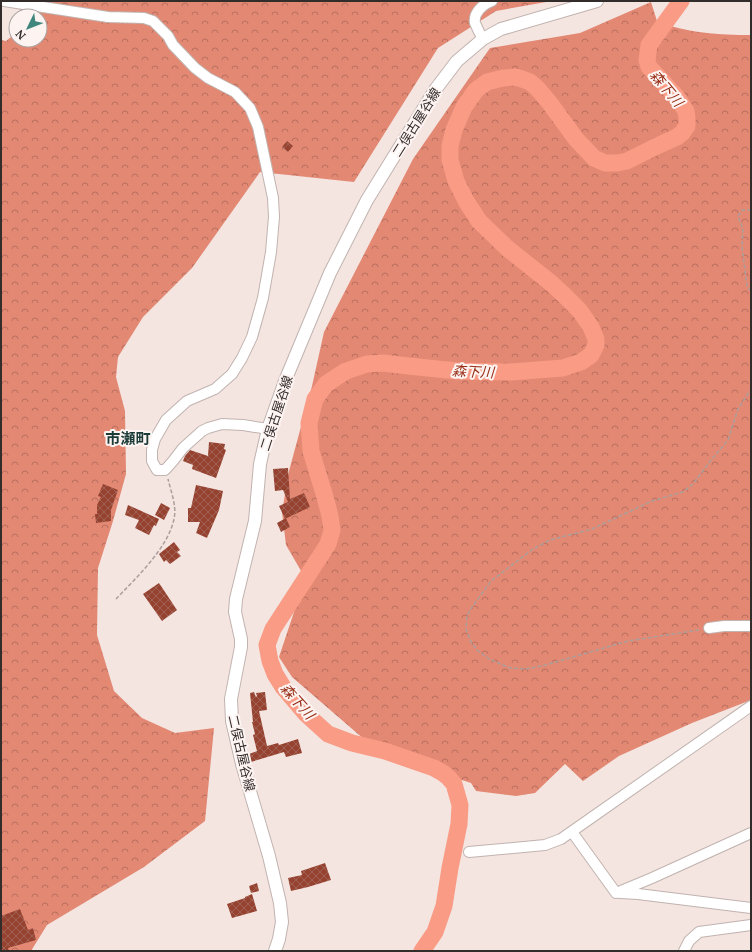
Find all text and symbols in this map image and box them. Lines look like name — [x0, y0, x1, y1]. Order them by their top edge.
north arrow — [8, 8, 48, 48]
text: N — [12, 27, 29, 43]
water label: 森下川 — [646, 66, 689, 112]
street label: 二俣古屋谷線 — [388, 84, 444, 160]
water label: 森下川 — [452, 360, 496, 382]
street label: 二俣古屋谷線 — [255, 373, 297, 453]
district label: 市瀬町 — [105, 428, 151, 448]
water label: 森下川 — [277, 679, 320, 724]
street label: 二俣古屋谷線 — [224, 713, 260, 793]

